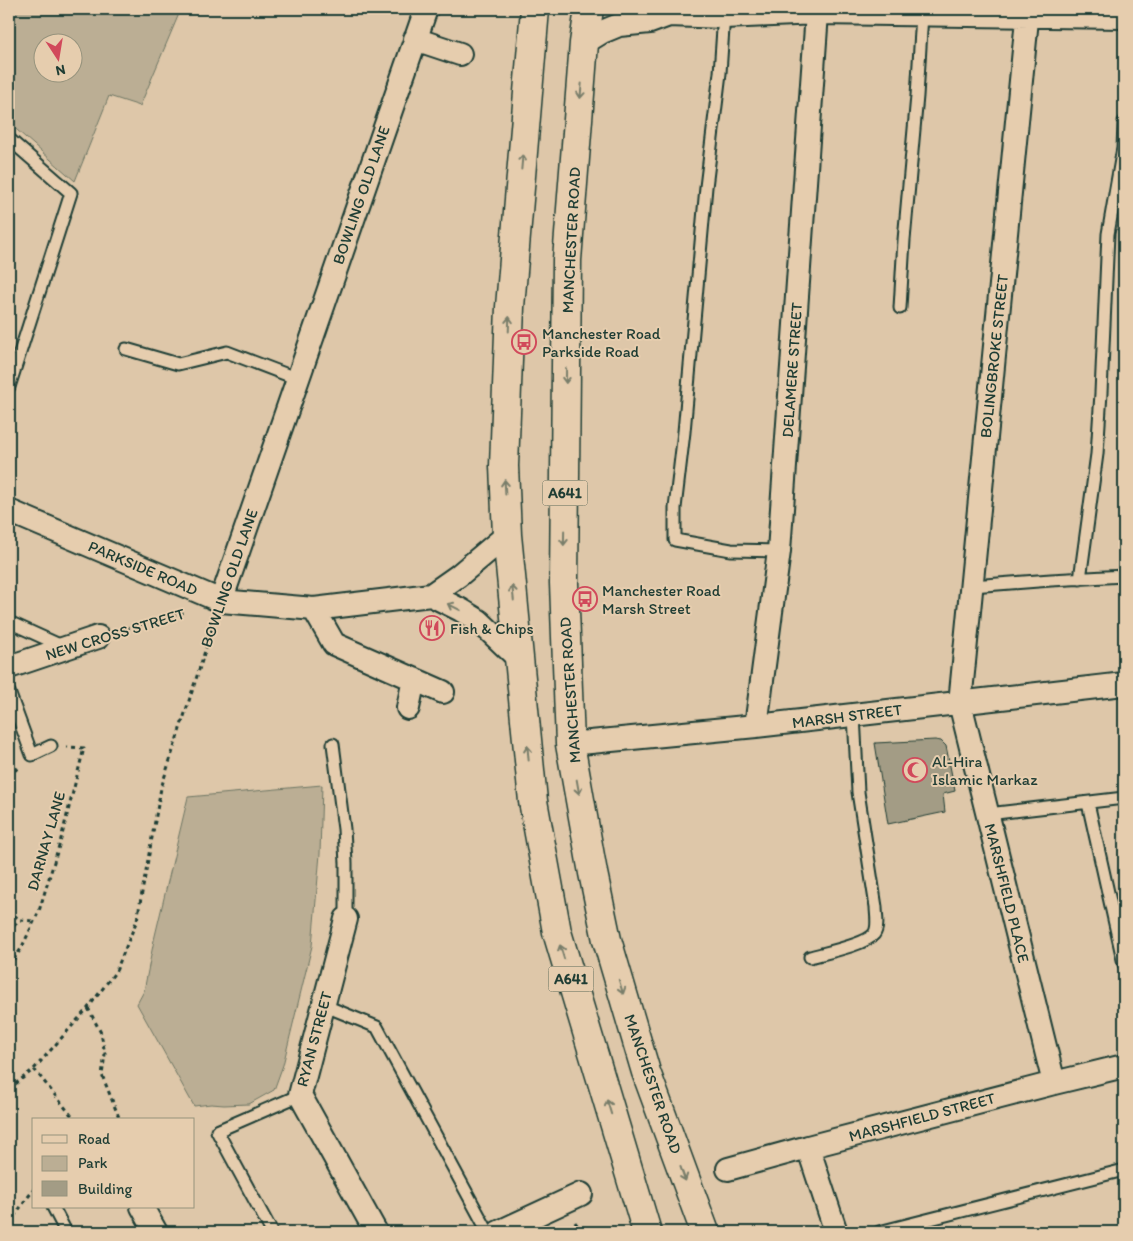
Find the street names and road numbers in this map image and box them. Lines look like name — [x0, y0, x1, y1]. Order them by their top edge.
street label: BOWLING OLD LANE — [328, 123, 394, 267]
street label: MANCHESTER ROAD — [558, 166, 584, 314]
street label: BOLINGBROKE STREET — [976, 273, 1012, 439]
street label: DELAMERE STREET — [778, 302, 806, 438]
road number: A641 — [542, 480, 588, 506]
street label: BOWLING OLD LANE — [196, 506, 262, 650]
street label: PARKSIDE ROAD — [85, 536, 201, 600]
street label: NEW CROSS STREET — [43, 604, 187, 664]
street label: MANCHESTER ROAD — [555, 616, 585, 764]
street label: MARSH STREET — [791, 700, 903, 732]
street label: DARNAY LANE — [23, 789, 69, 893]
street label: MARSHFIELD PLACE — [980, 821, 1034, 965]
road number: A641 — [548, 966, 594, 992]
street label: RYAN STREET — [292, 989, 336, 1089]
street label: MANCHESTER ROAD — [620, 1012, 686, 1156]
street label: MARSHFIELD STREET — [847, 1088, 997, 1146]

